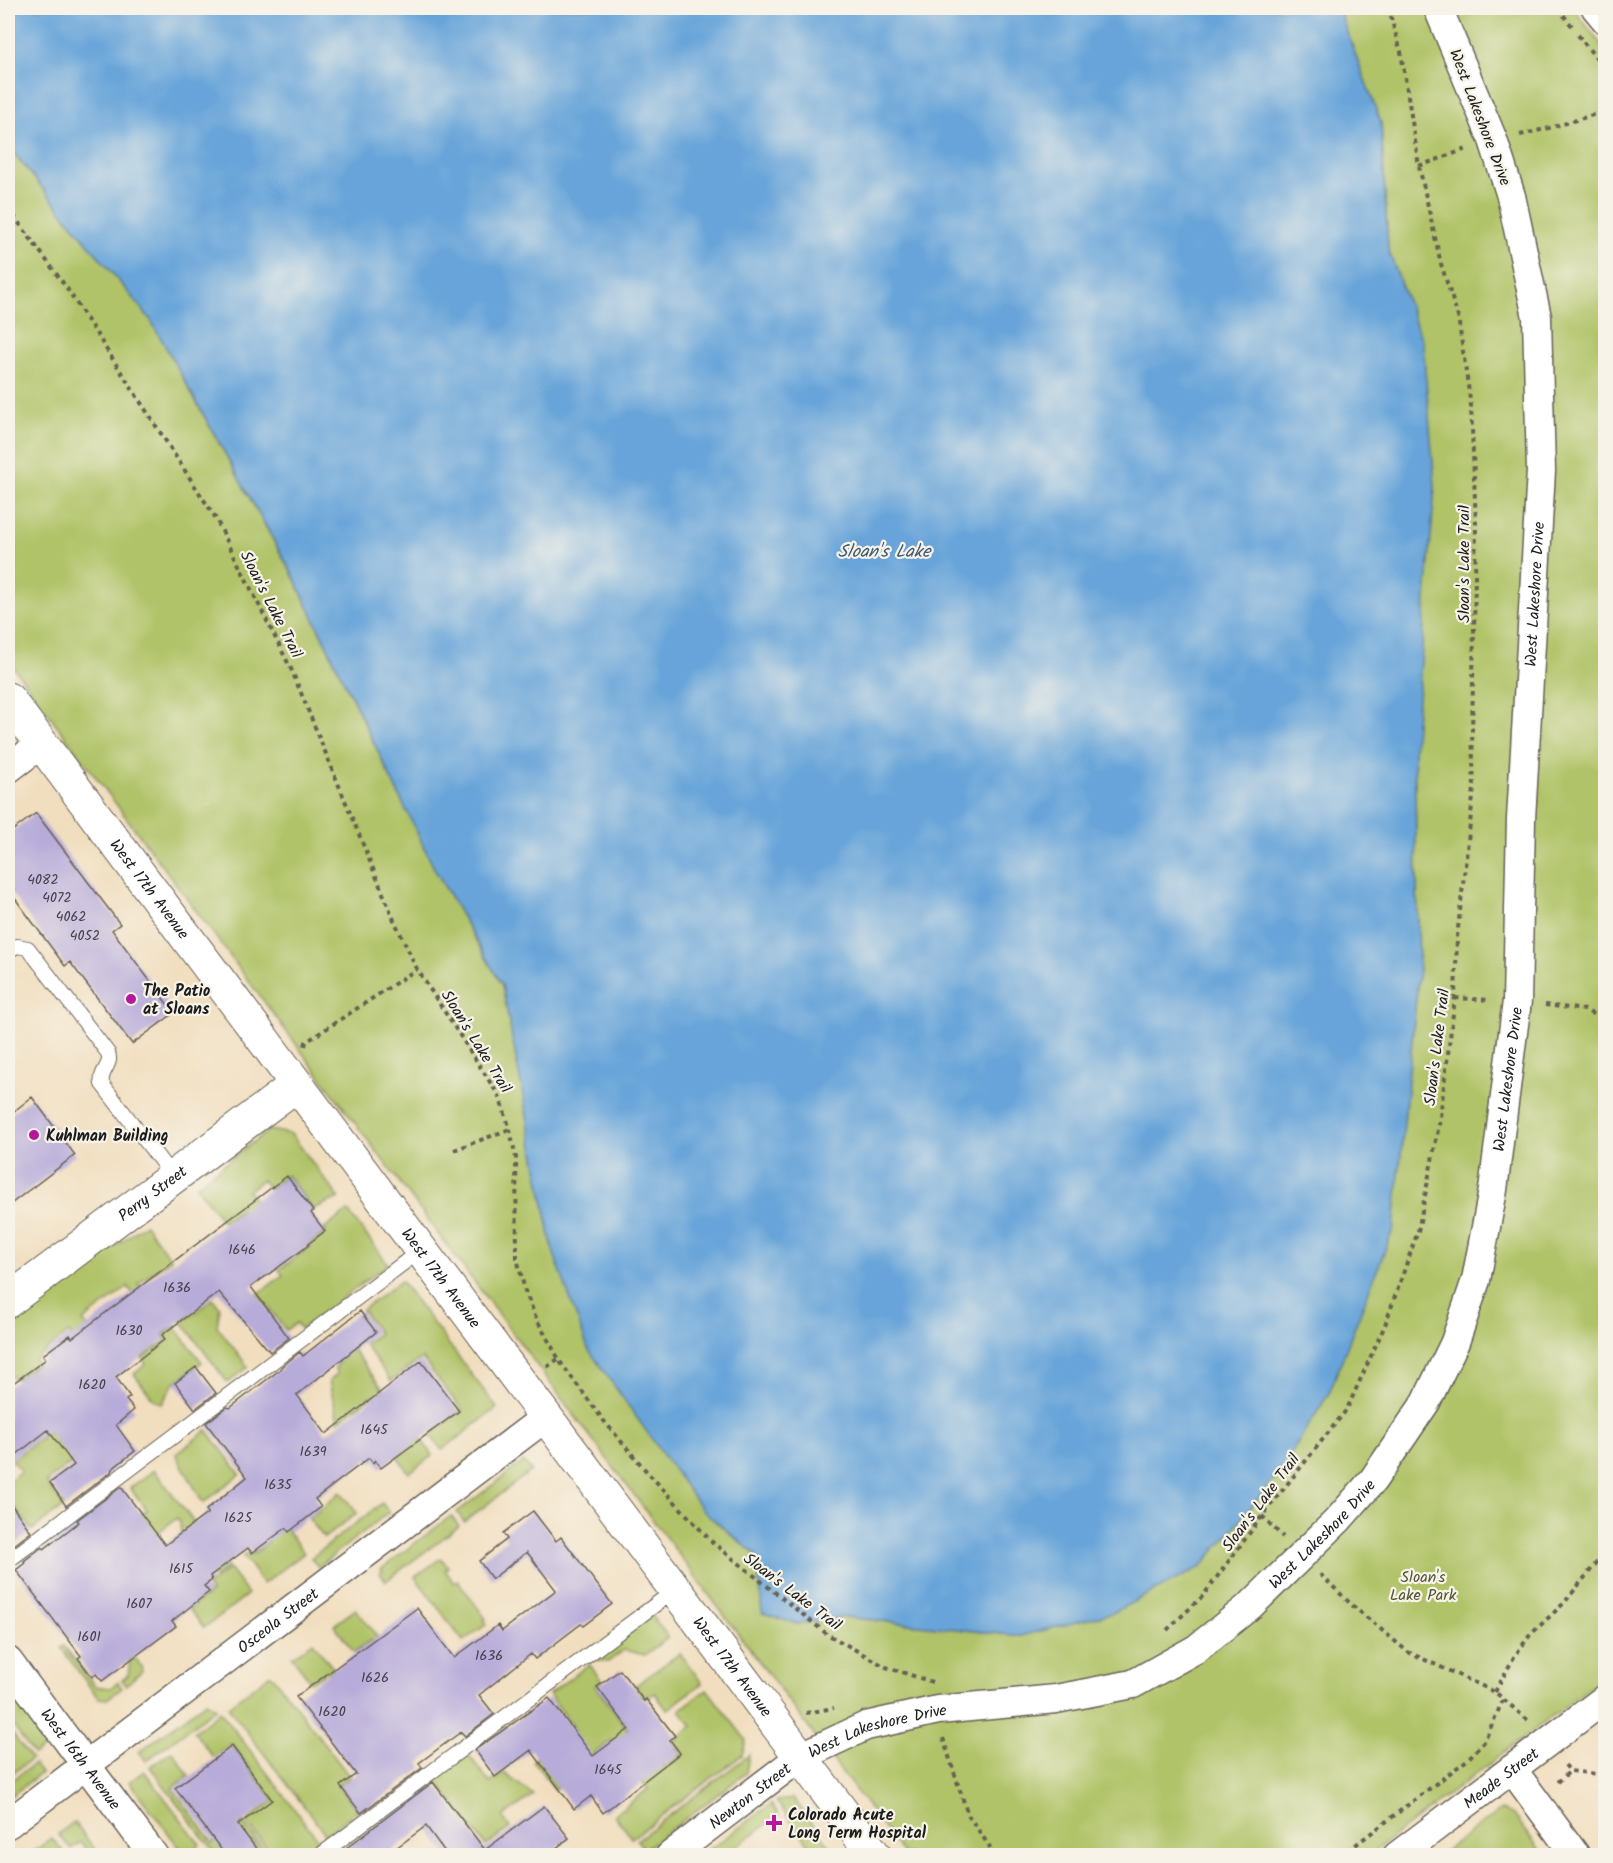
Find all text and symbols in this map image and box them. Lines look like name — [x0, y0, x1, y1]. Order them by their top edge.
street label: West Lakeshore Drive — [1442, 45, 1517, 190]
street label: Sloan's Lake Trail — [1452, 505, 1477, 623]
street label: West Lakeshore Drive — [1519, 521, 1552, 668]
water label: Sloan's Lake — [838, 538, 932, 567]
street label: Sloan's Lake Trail — [233, 547, 309, 663]
street label: West 17th Avenue — [103, 834, 195, 945]
house number: 4082 — [27, 869, 59, 891]
house number: 4072 — [42, 887, 72, 909]
house number: 4062 — [56, 906, 86, 928]
house number: 4052 — [70, 925, 100, 947]
place label: The Patio at Sloans — [143, 979, 210, 1022]
street label: Sloan's Lake Trail — [434, 985, 518, 1098]
street label: Sloan's Lake Trail — [1418, 987, 1457, 1107]
marker: The Patio at Sloans — [124, 992, 138, 1006]
street label: West Lakeshore Drive — [1487, 1006, 1530, 1153]
place label: Kuhlman Building — [46, 1124, 168, 1149]
marker: Kuhlman Building — [27, 1128, 41, 1142]
street label: Perry Street — [113, 1159, 193, 1229]
street label: West 17th Avenue — [394, 1223, 486, 1334]
house number: 1646 — [228, 1239, 256, 1261]
house number: 1636 — [163, 1277, 191, 1299]
house number: 1630 — [115, 1320, 143, 1342]
house number: 1620 — [78, 1374, 106, 1396]
house number: 1645 — [360, 1419, 389, 1441]
house number: 1639 — [299, 1441, 327, 1463]
street label: Sloan's Lake Trail — [1216, 1448, 1307, 1557]
house number: 1635 — [264, 1474, 293, 1496]
street label: West Lakeshore Drive — [1263, 1474, 1382, 1596]
house number: 1625 — [224, 1507, 253, 1529]
street label: Sloan's Lake Trail — [738, 1547, 847, 1638]
house number: 1615 — [169, 1558, 195, 1580]
park label: Sloan's Lake Park — [1390, 1565, 1457, 1608]
street label: Osceola Street — [232, 1582, 325, 1660]
house number: 1607 — [126, 1593, 152, 1615]
street label: West 17th Avenue — [686, 1612, 778, 1723]
house number: 1601 — [77, 1626, 101, 1648]
house number: 1636 — [475, 1645, 503, 1667]
house number: 1626 — [361, 1667, 389, 1689]
street label: West Lakeshore Drive — [804, 1698, 948, 1765]
house number: 1620 — [318, 1701, 346, 1723]
street label: West 16th Avenue — [34, 1703, 126, 1816]
street label: Meade Street — [1458, 1741, 1546, 1816]
street label: Newton Street — [704, 1757, 798, 1836]
house number: 1645 — [594, 1759, 623, 1781]
place label: Colorado Acute Long Term Hospital — [788, 1803, 927, 1846]
marker: Colorado Acute Long Term Hospital — [765, 1814, 783, 1832]

